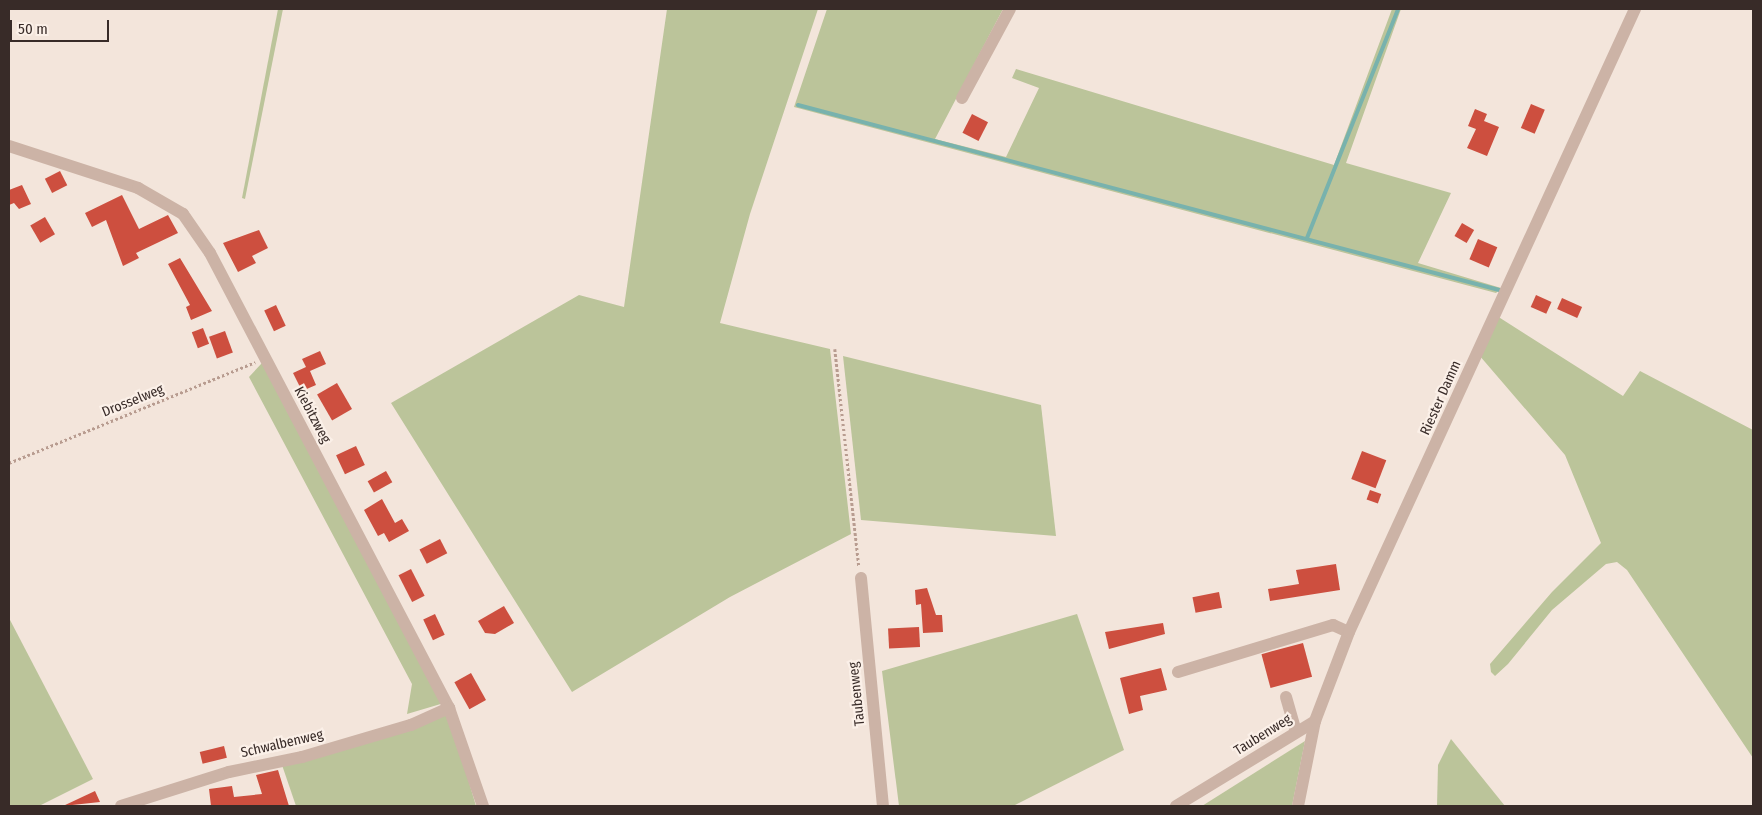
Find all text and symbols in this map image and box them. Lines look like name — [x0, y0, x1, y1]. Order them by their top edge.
scale bar — [12, 10, 111, 42]
text: 50 m — [18, 20, 48, 38]
street label: Riester Damm — [1417, 358, 1465, 438]
street label: Drosselweg — [100, 381, 166, 421]
street label: Kiebitzweg — [290, 384, 334, 446]
street label: Taubenweg — [845, 661, 869, 727]
street label: Taubenweg — [1231, 711, 1295, 759]
street label: Schwalbenweg — [239, 726, 325, 762]

